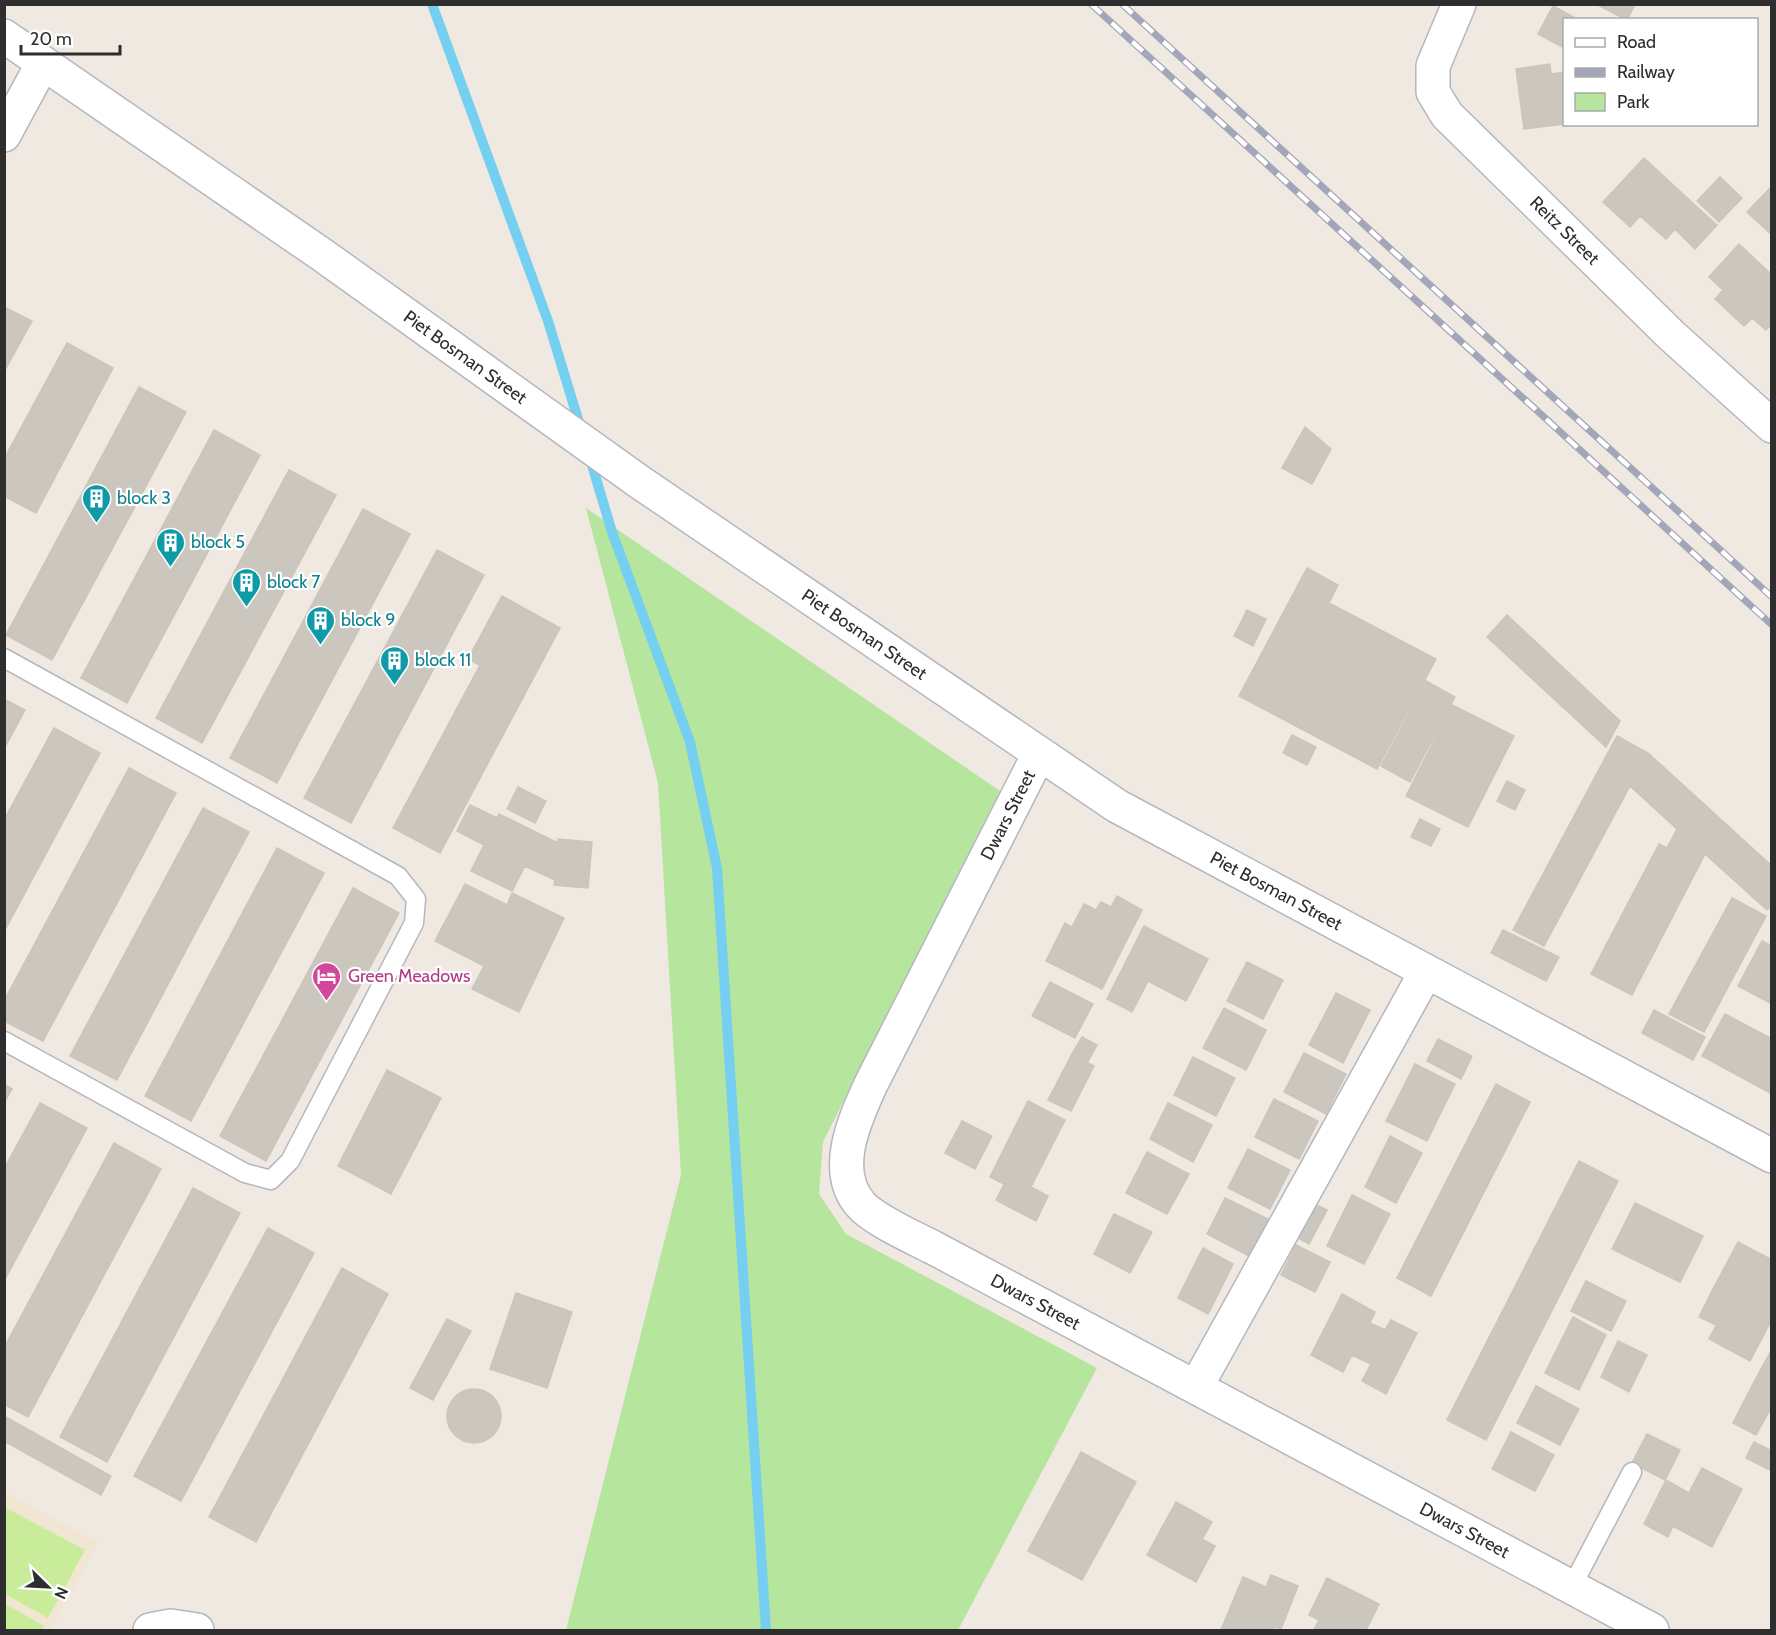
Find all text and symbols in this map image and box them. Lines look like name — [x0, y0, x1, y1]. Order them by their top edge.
scale bar — [21, 18, 120, 56]
legend — [1563, 18, 1758, 126]
text: 20 m — [30, 28, 72, 50]
text: Road — [1617, 31, 1656, 53]
text: Railway — [1617, 61, 1675, 83]
text: Park — [1617, 91, 1650, 113]
street label: Reitz Street — [1525, 192, 1604, 269]
street label: Piet Bosman Street — [399, 306, 531, 409]
building icon: block 3 — [80, 482, 112, 524]
place label: block 3 — [117, 487, 171, 509]
building icon: block 5 — [154, 526, 186, 568]
place label: block 5 — [191, 531, 245, 553]
building icon: block 7 — [230, 566, 262, 608]
place label: block 7 — [267, 571, 320, 593]
street label: Piet Bosman Street — [797, 584, 931, 685]
building icon: block 9 — [304, 604, 336, 646]
place label: block 9 — [341, 609, 396, 631]
building icon: block 11 — [378, 644, 410, 686]
place label: block 11 — [415, 649, 471, 671]
street label: Dwars Street — [976, 766, 1040, 864]
street label: Piet Bosman Street — [1206, 847, 1346, 935]
hotel icon: Green Meadows — [311, 960, 343, 1002]
place label: Green Meadows — [348, 965, 471, 987]
street label: Dwars Street — [987, 1269, 1084, 1335]
street label: Dwars Street — [1416, 1497, 1513, 1563]
north arrow — [18, 1557, 78, 1617]
text: N — [50, 1584, 72, 1602]

